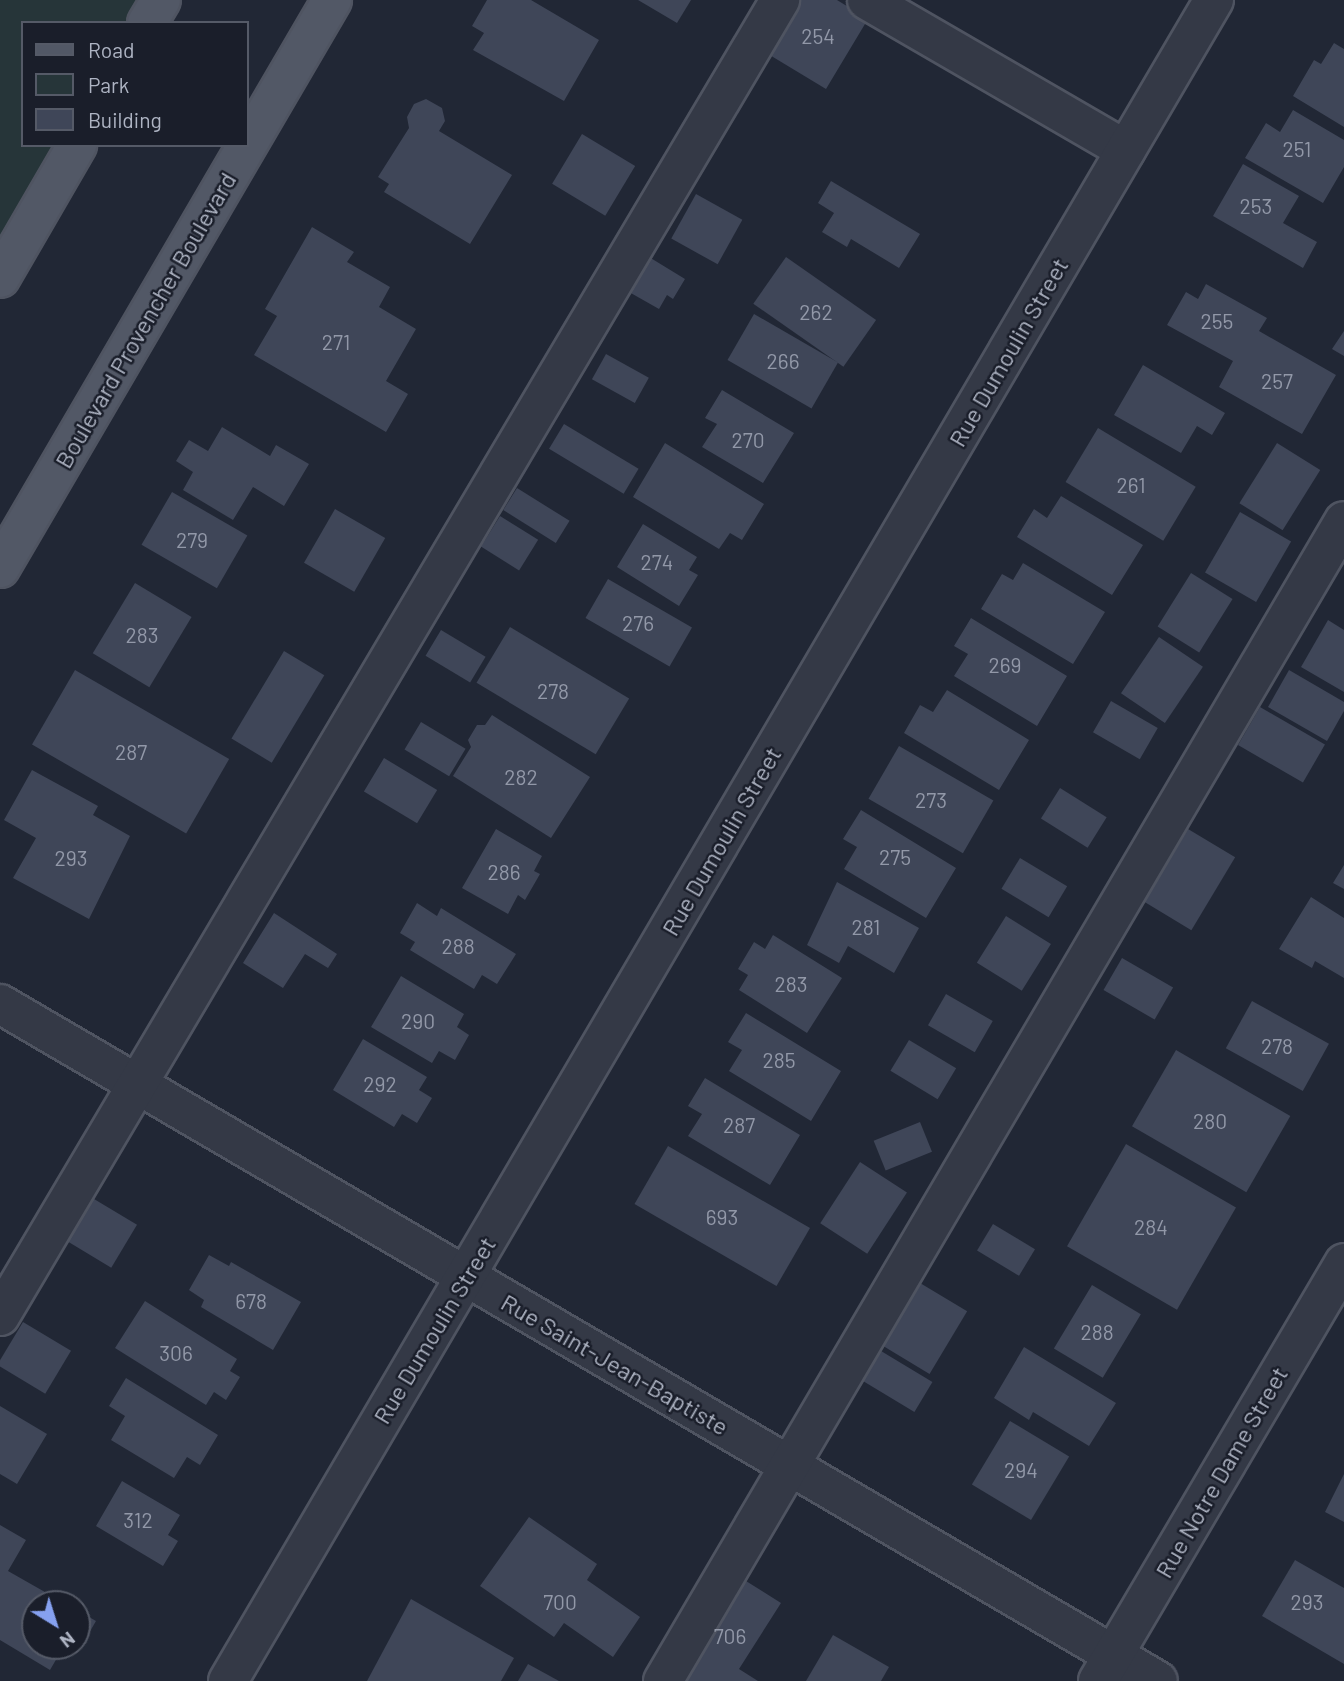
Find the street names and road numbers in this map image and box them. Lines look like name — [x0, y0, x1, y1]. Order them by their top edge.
street label: Boulevard Provencher Boulevard — [48, 167, 242, 473]
street label: Rue Dumoulin Street — [942, 253, 1074, 451]
street label: Rue Dumoulin Street — [655, 742, 787, 940]
street label: Rue Dumoulin Street — [367, 1231, 501, 1429]
street label: Rue Saint-Jean-Baptiste — [496, 1287, 734, 1441]
street label: Rue Notre Dame Street — [1149, 1361, 1293, 1583]

